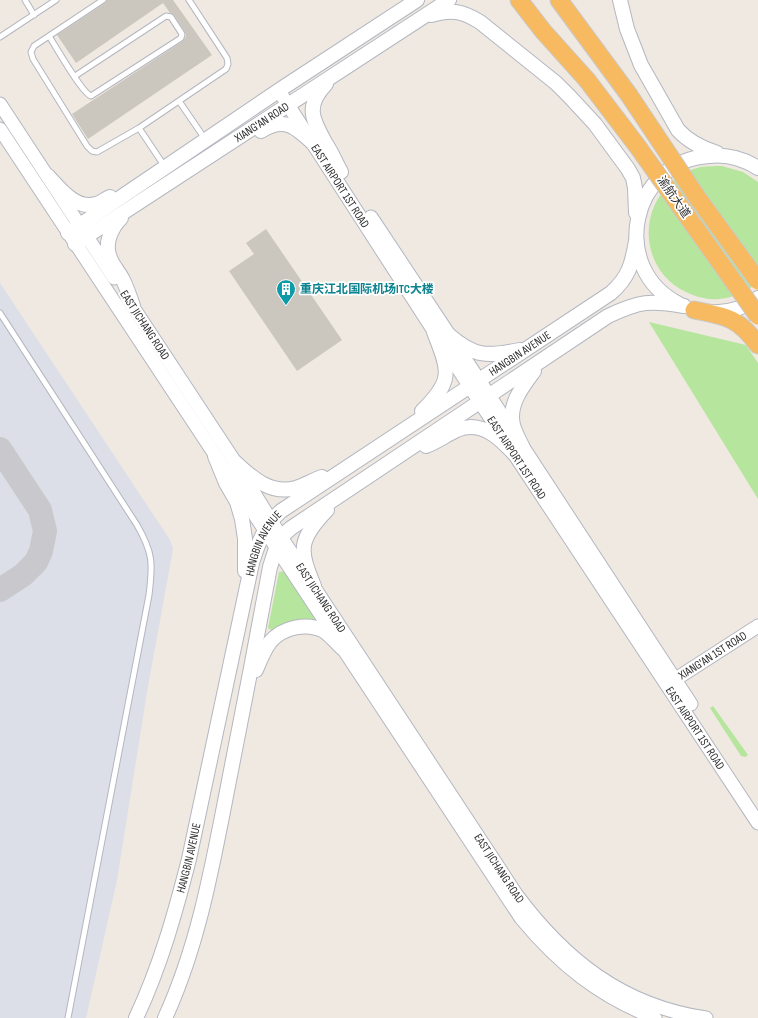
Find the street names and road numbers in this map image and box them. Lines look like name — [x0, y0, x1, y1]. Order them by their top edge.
street label: XIANG'AN ROAD — [231, 99, 292, 146]
street label: EAST AIRPORT 1ST ROAD — [307, 142, 372, 231]
street label: 渝航大道 — [654, 173, 694, 221]
street label: EAST JICHANG ROAD — [116, 288, 173, 363]
street label: HANGBIN AVENUE — [486, 328, 554, 380]
street label: EAST AIRPORT 1ST ROAD — [483, 414, 549, 502]
street label: HANGBIN AVENUE — [242, 507, 285, 578]
street label: EAST JICHANG ROAD — [292, 560, 349, 636]
street label: XIANG'AN 1ST ROAD — [675, 628, 750, 684]
street label: EAST AIRPORT 1ST ROAD — [662, 684, 728, 773]
street label: HANGBIN AVENUE — [173, 821, 205, 895]
street label: EAST JICHANG ROAD — [470, 831, 527, 906]

